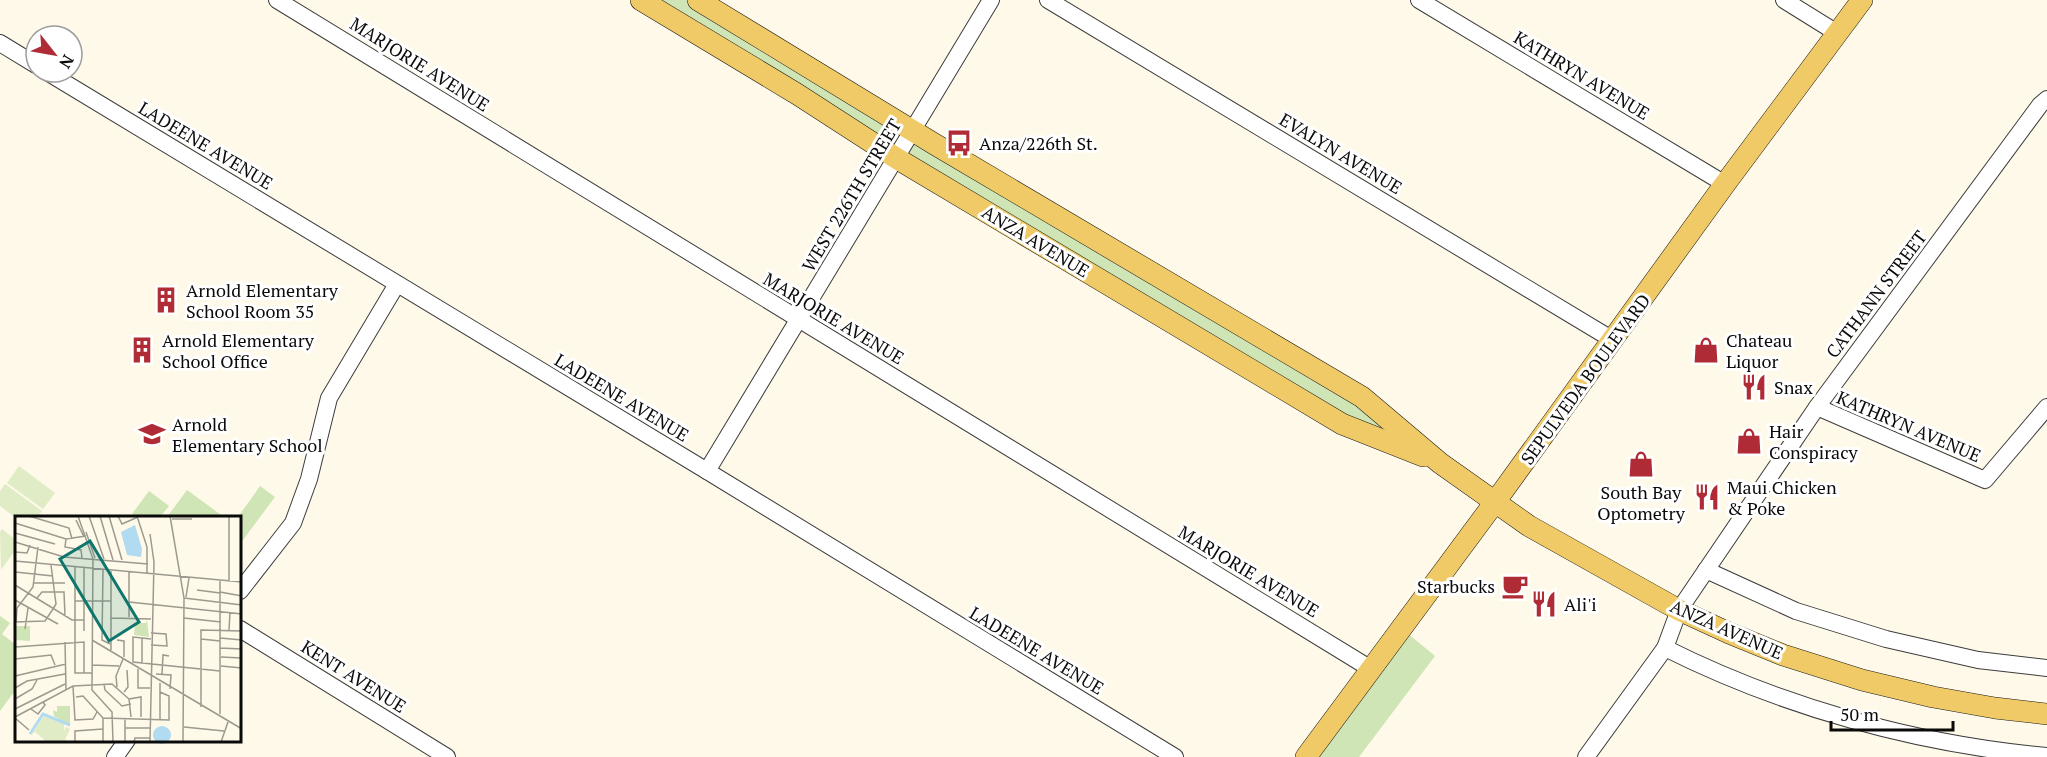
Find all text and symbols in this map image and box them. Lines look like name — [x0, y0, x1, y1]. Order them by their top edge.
street label: MARJORIE AVENUE — [346, 11, 494, 117]
north arrow — [24, 24, 84, 84]
street label: KATHRYN AVENUE — [1510, 25, 1654, 125]
text: N — [54, 51, 79, 73]
street label: LADEENE AVENUE — [134, 95, 278, 195]
street label: EVALYN AVENUE — [1275, 107, 1407, 199]
street label: WEST 226TH STREET — [796, 114, 906, 276]
bus stop icon: Anza/226th St. — [944, 128, 974, 158]
place label: Anza/226th St. — [979, 131, 1098, 155]
street label: ANZA AVENUE — [978, 200, 1094, 282]
street label: CATHANN STREET — [1820, 225, 1932, 363]
street label: MARJORIE AVENUE — [759, 266, 909, 370]
place label: Arnold Elementary School Room 35 — [186, 278, 339, 323]
building icon: Arnold Elementary School Room 35 — [151, 285, 181, 315]
street label: SEPULVEDA BOULEVARD — [1515, 289, 1655, 469]
place label: Arnold Elementary School Office — [162, 328, 315, 373]
place label: Chateau Liquor — [1726, 328, 1792, 373]
building icon: Arnold Elementary School Office — [127, 335, 157, 365]
shop icon: Chateau Liquor — [1691, 335, 1721, 365]
street label: LADEENE AVENUE — [550, 347, 694, 447]
restaurant icon: Snax — [1739, 372, 1769, 402]
place label: Snax — [1774, 375, 1813, 399]
street label: KATHRYN AVENUE — [1833, 385, 1985, 467]
place label: Arnold Elementary School — [172, 412, 323, 457]
school or university icon: Arnold Elementary School — [137, 419, 167, 449]
place label: Hair Conspiracy — [1769, 419, 1859, 464]
shop icon: Hair Conspiracy — [1734, 426, 1764, 456]
shop icon: South Bay Optometry — [1626, 449, 1656, 479]
place label: Maui Chicken & Poke — [1727, 475, 1837, 520]
place label: South Bay Optometry — [1597, 480, 1686, 525]
restaurant icon: Maui Chicken & Poke — [1692, 482, 1722, 512]
inset map — [15, 516, 242, 742]
street label: MARJORIE AVENUE — [1174, 519, 1324, 623]
cafe icon: Starbucks — [1500, 571, 1530, 601]
place label: Starbucks — [1417, 574, 1495, 598]
restaurant icon: Ali'i — [1529, 589, 1559, 619]
place label: Ali'i — [1564, 592, 1597, 616]
street label: ANZA AVENUE — [1667, 593, 1787, 665]
street label: LADEENE AVENUE — [965, 600, 1109, 700]
street label: KENT AVENUE — [297, 634, 411, 718]
scale bar — [1831, 694, 1952, 732]
text: 50 m — [1840, 702, 1880, 726]

